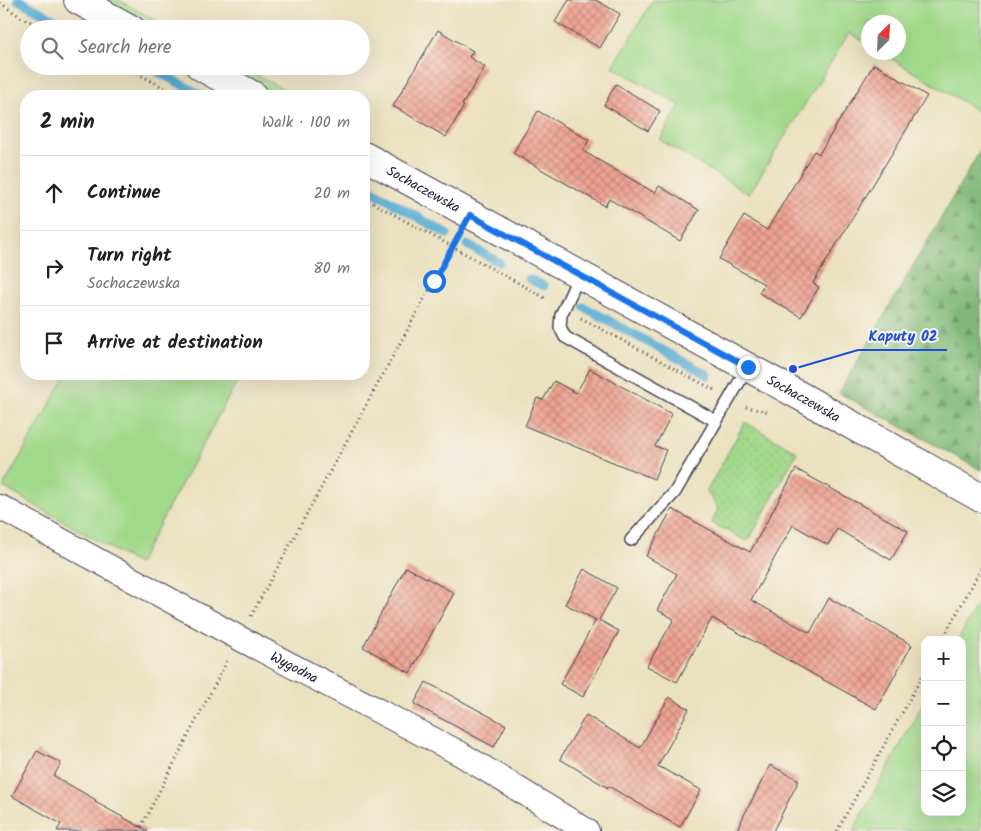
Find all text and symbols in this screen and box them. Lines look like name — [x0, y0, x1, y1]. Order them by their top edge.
north arrow — [861, 15, 906, 60]
search box — [20, 20, 370, 75]
text: Search here — [78, 33, 172, 63]
icon: search — [38, 34, 66, 62]
text: 2 min — [40, 106, 95, 139]
text: Walk · 100 m — [262, 110, 350, 135]
street label: Sochaczewska — [382, 160, 464, 219]
text: Continue — [87, 178, 160, 208]
icon: ahead — [40, 179, 68, 207]
text: 20 m — [314, 181, 350, 206]
text: Turn right — [87, 241, 172, 271]
icon: right — [40, 254, 68, 282]
text: 80 m — [313, 256, 350, 281]
route start — [423, 270, 446, 293]
text: Sochaczewska — [87, 271, 180, 296]
callout: Kaputy 02 — [858, 320, 947, 350]
text: Kaputy 02 — [869, 325, 938, 349]
text: Arrive at destination — [87, 328, 263, 358]
icon: arrive — [40, 329, 68, 357]
route end — [737, 356, 760, 379]
street label: Sochaczewska — [762, 370, 844, 428]
map controls — [921, 636, 966, 816]
button: + — [921, 636, 966, 681]
street label: Wygodna — [266, 646, 322, 690]
button: − — [921, 681, 966, 726]
button: locate — [921, 726, 966, 771]
button: layers — [921, 771, 966, 816]

